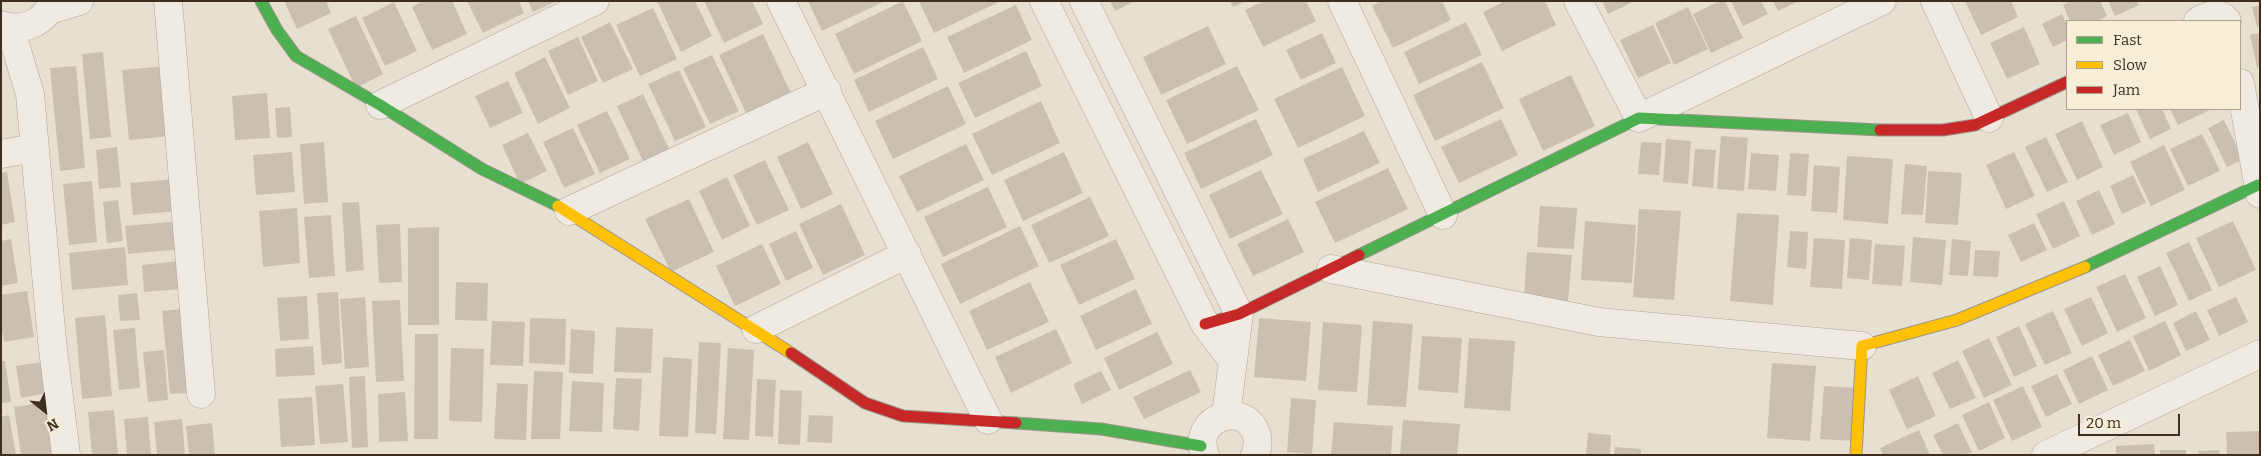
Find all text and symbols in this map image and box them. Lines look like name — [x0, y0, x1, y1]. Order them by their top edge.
legend — [2066, 20, 2241, 110]
text: Fast — [2113, 31, 2142, 49]
text: Slow — [2113, 56, 2147, 74]
text: Jam — [2113, 81, 2140, 99]
north arrow — [20, 386, 70, 436]
scale bar — [2081, 404, 2184, 436]
text: 20 m — [2086, 414, 2121, 432]
text: N — [44, 415, 61, 435]

